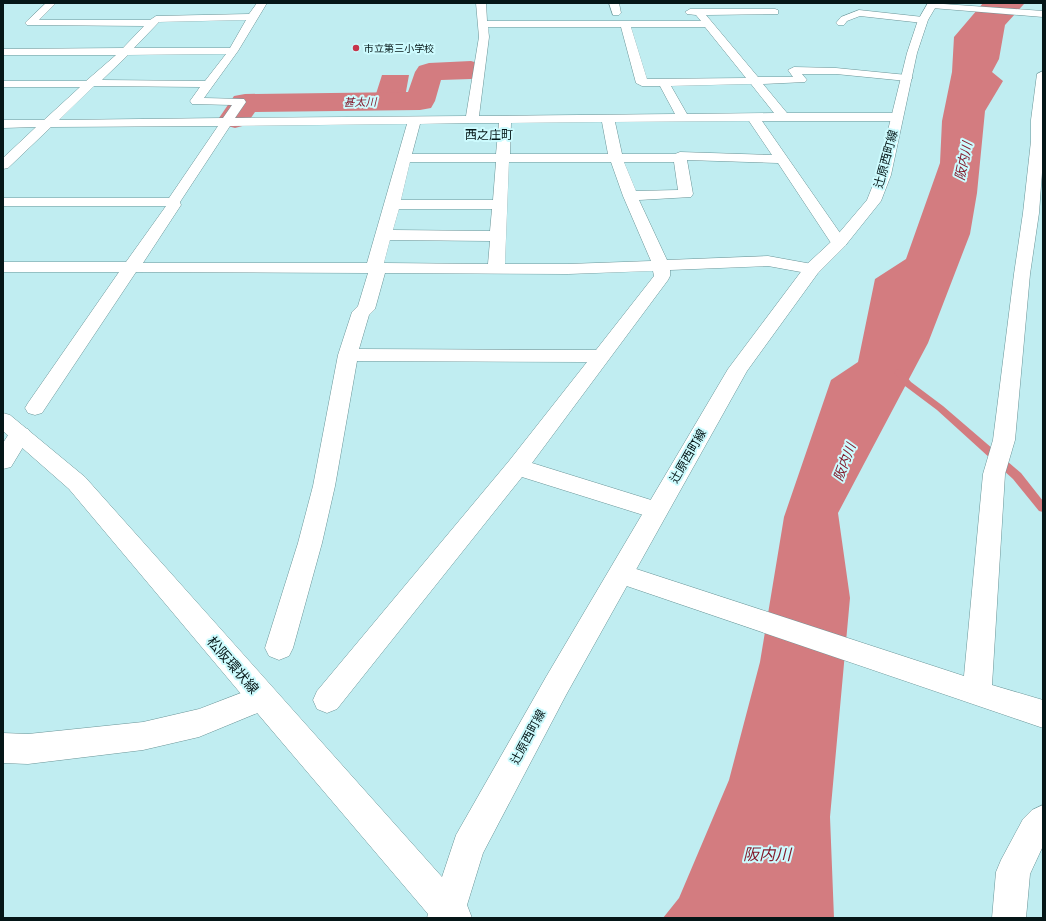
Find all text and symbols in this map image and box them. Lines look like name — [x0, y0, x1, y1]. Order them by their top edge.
place label: 市立第三小学校 — [364, 42, 434, 56]
marker: 市立第三小学校 — [351, 43, 361, 53]
water label: 甚太川 — [343, 95, 378, 110]
district label: 西之庄町 — [465, 127, 513, 144]
street label: 辻原西町線 — [871, 128, 902, 190]
water label: 阪内川 — [951, 138, 977, 182]
street label: 辻原西町線 — [666, 426, 711, 486]
water label: 阪内川 — [830, 439, 861, 484]
street label: 松阪環状線 — [202, 633, 263, 699]
street label: 辻原西町線 — [507, 707, 550, 768]
water label: 阪内川 — [743, 844, 793, 866]

